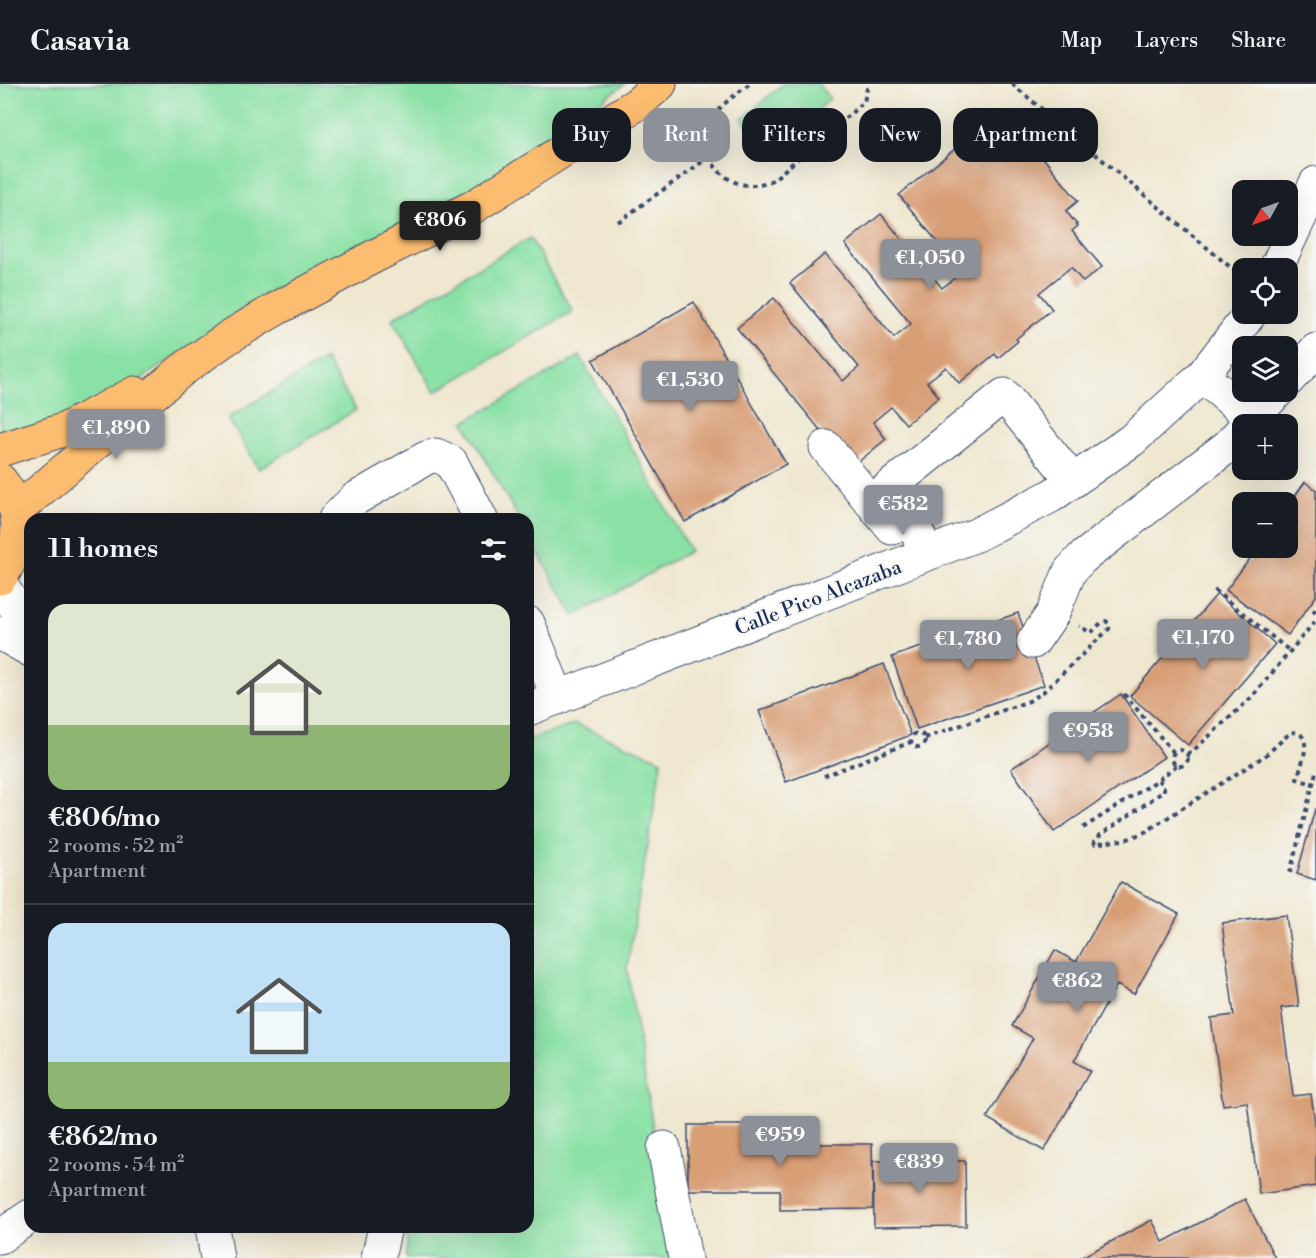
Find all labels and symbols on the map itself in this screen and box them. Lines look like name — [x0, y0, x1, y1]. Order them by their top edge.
north arrow — [1232, 180, 1298, 246]
pin: €806 — [404, 201, 476, 252]
pin: €1,050 — [881, 239, 979, 290]
pin: €1,530 — [641, 361, 739, 412]
pin: €1,890 — [67, 409, 165, 460]
pin: €582 — [867, 485, 939, 536]
street label: Calle Pico Alcazaba — [732, 555, 906, 642]
pin: €1,170 — [1154, 619, 1252, 670]
pin: €1,780 — [919, 620, 1017, 671]
pin: €958 — [1052, 712, 1124, 763]
pin: €862 — [1041, 962, 1113, 1013]
pin: €959 — [744, 1116, 816, 1167]
pin: €839 — [883, 1143, 955, 1194]

